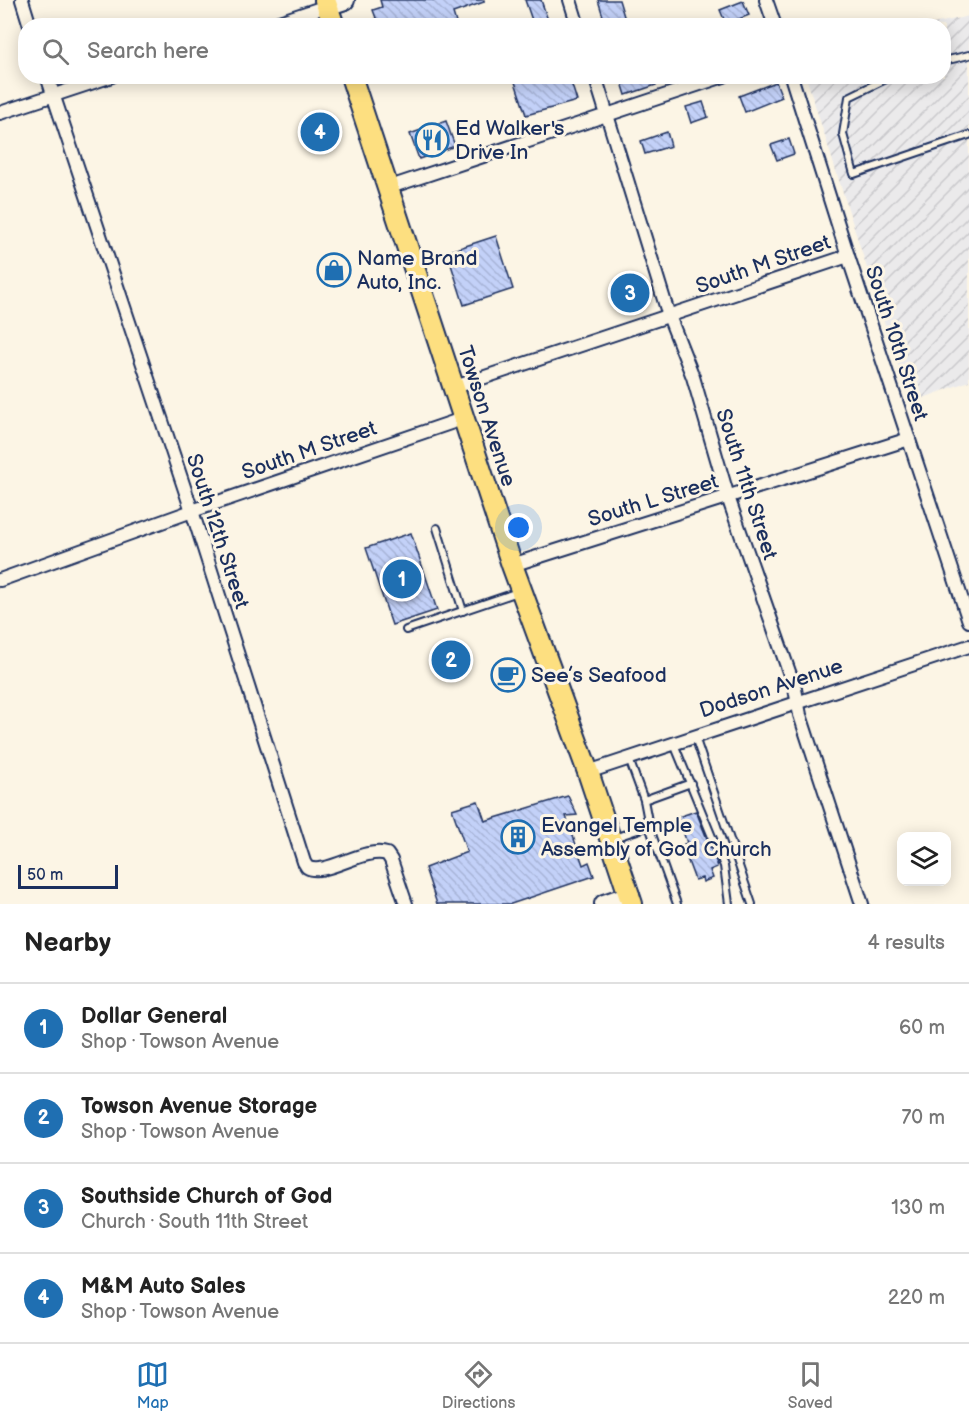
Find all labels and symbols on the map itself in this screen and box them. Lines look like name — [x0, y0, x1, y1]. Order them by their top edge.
pin: 4 — [300, 110, 340, 154]
place label: Ed Walker's Drive In — [455, 116, 565, 165]
restaurant icon: Ed Walker's Drive In — [414, 122, 450, 158]
street label: South M Street — [692, 230, 834, 299]
place label: Name Brand Auto, Inc. — [357, 246, 477, 295]
shop icon: Name Brand Auto, Inc. — [316, 252, 352, 288]
street label: South 10th Street — [860, 263, 934, 424]
pin: 3 — [610, 270, 650, 316]
street label: Towson Avenue — [452, 343, 521, 490]
street label: South 11th Street — [710, 406, 783, 563]
street label: South M Street — [238, 416, 380, 485]
street label: South 12th Street — [181, 451, 255, 612]
street label: South L Street — [585, 469, 722, 532]
your location — [504, 513, 533, 542]
pin: 1 — [382, 556, 422, 602]
pin: 2 — [432, 638, 470, 682]
street label: Dodson Avenue — [696, 654, 846, 723]
cafe icon: See’s Seafood — [490, 657, 526, 693]
place label: See’s Seafood — [531, 663, 667, 688]
place label: Evangel Temple Assembly of God Church — [541, 813, 772, 862]
building icon: Evangel Temple Assembly of God Church — [500, 819, 536, 855]
scale bar — [18, 862, 118, 890]

